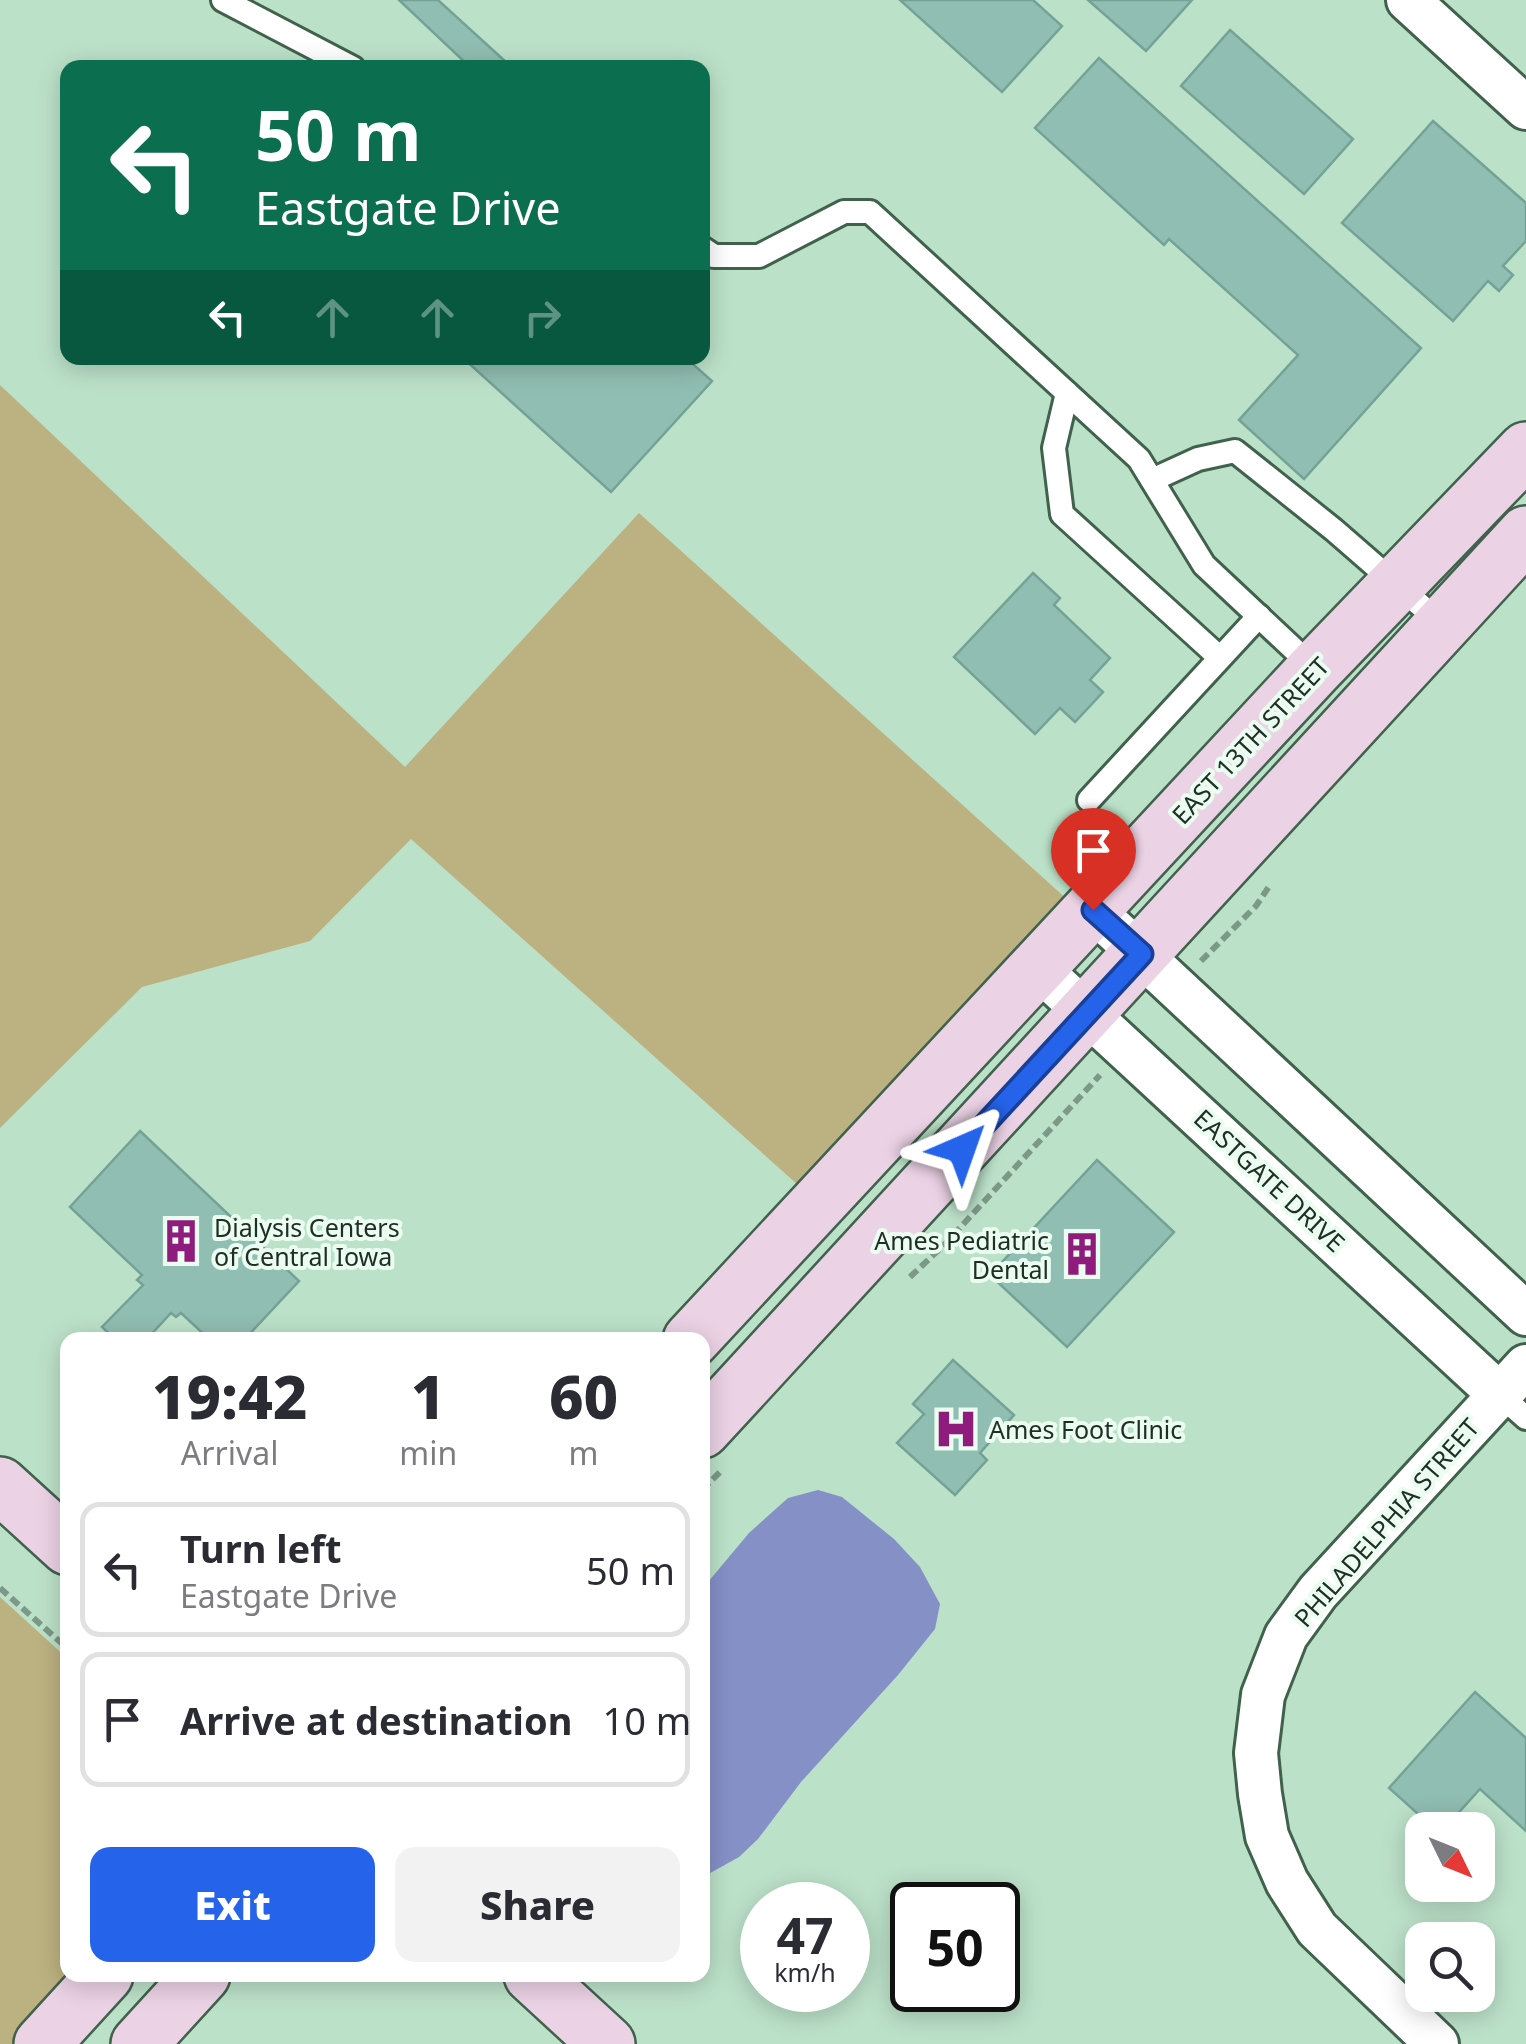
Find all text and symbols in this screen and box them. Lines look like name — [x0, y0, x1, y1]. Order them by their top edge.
text: 50 m — [255, 86, 422, 182]
icon: left — [90, 100, 220, 230]
text: Eastgate Drive — [255, 177, 561, 238]
icon: left — [200, 290, 255, 345]
icon: ahead — [305, 290, 360, 345]
icon: ahead — [410, 290, 465, 345]
icon: right — [515, 290, 570, 345]
street label: EAST 13TH STREET — [1164, 649, 1336, 831]
pin — [1051, 808, 1136, 911]
icon: arrive — [1066, 823, 1121, 878]
position arrow — [910, 1097, 1014, 1201]
street label: EASTGATE DRIVE — [1187, 1101, 1353, 1259]
place label: Dialysis Centers of Central Iowa — [214, 1210, 400, 1273]
building icon: Dialysis Centers of Central Iowa — [157, 1217, 205, 1265]
place label: Ames Pediatric Dental — [874, 1223, 1049, 1286]
building icon: Ames Pediatric Dental — [1058, 1230, 1106, 1278]
text: 19:42 — [152, 1355, 308, 1437]
text: 1 — [411, 1355, 446, 1437]
text: 60 — [549, 1355, 618, 1437]
hospital icon: Ames Foot Clinic — [932, 1405, 980, 1453]
street label: PHILADELPHIA STREET — [1286, 1410, 1486, 1634]
place label: Ames Foot Clinic — [989, 1412, 1182, 1446]
text: Arrival — [181, 1431, 278, 1474]
text: min — [399, 1431, 457, 1474]
text: m — [569, 1431, 599, 1474]
text: Turn left — [180, 1522, 342, 1574]
icon: left — [95, 1542, 150, 1597]
text: 50 m — [586, 1544, 675, 1596]
text: Eastgate Drive — [180, 1574, 397, 1617]
icon: arrive — [95, 1692, 150, 1747]
text: Arrive at destination — [180, 1694, 572, 1746]
text: 10 m — [602, 1694, 691, 1746]
north arrow — [1405, 1812, 1495, 1902]
map controls — [1405, 1812, 1495, 2012]
button: Exit — [90, 1847, 375, 1962]
button: Share — [395, 1847, 680, 1962]
speed limit sign: 50 — [890, 1882, 1020, 2012]
text: 47 — [776, 1901, 834, 1969]
button: search — [1405, 1922, 1495, 2012]
text: km/h — [774, 1955, 836, 1989]

